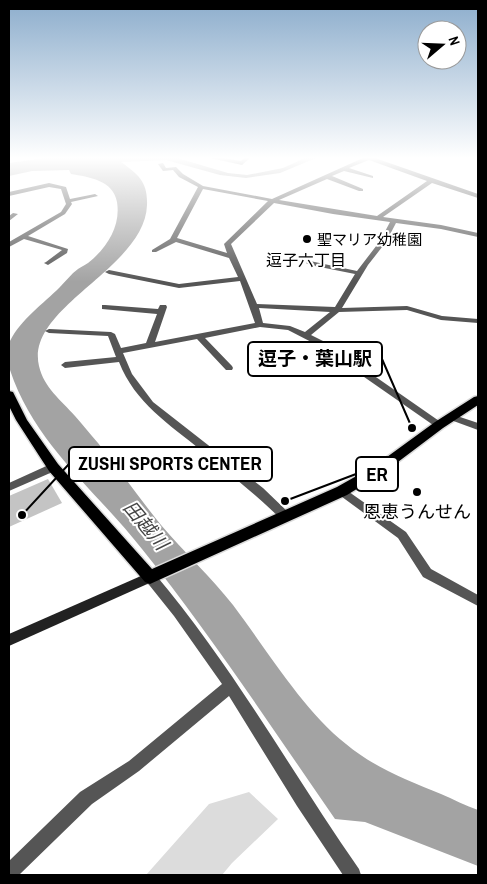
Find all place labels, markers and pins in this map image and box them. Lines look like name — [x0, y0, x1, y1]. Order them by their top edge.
place label: 聖マリア幼稚園 — [317, 229, 422, 250]
marker: 聖マリア幼稚園 — [301, 233, 313, 245]
callout: 逗子・葉山駅 — [248, 342, 382, 376]
callout: ZUSHI SPORTS CENTER — [69, 447, 272, 481]
callout: ER — [356, 457, 398, 491]
marker: 恩恵うんせん — [411, 486, 423, 498]
place label: 恩恵うんせん — [363, 499, 471, 524]

